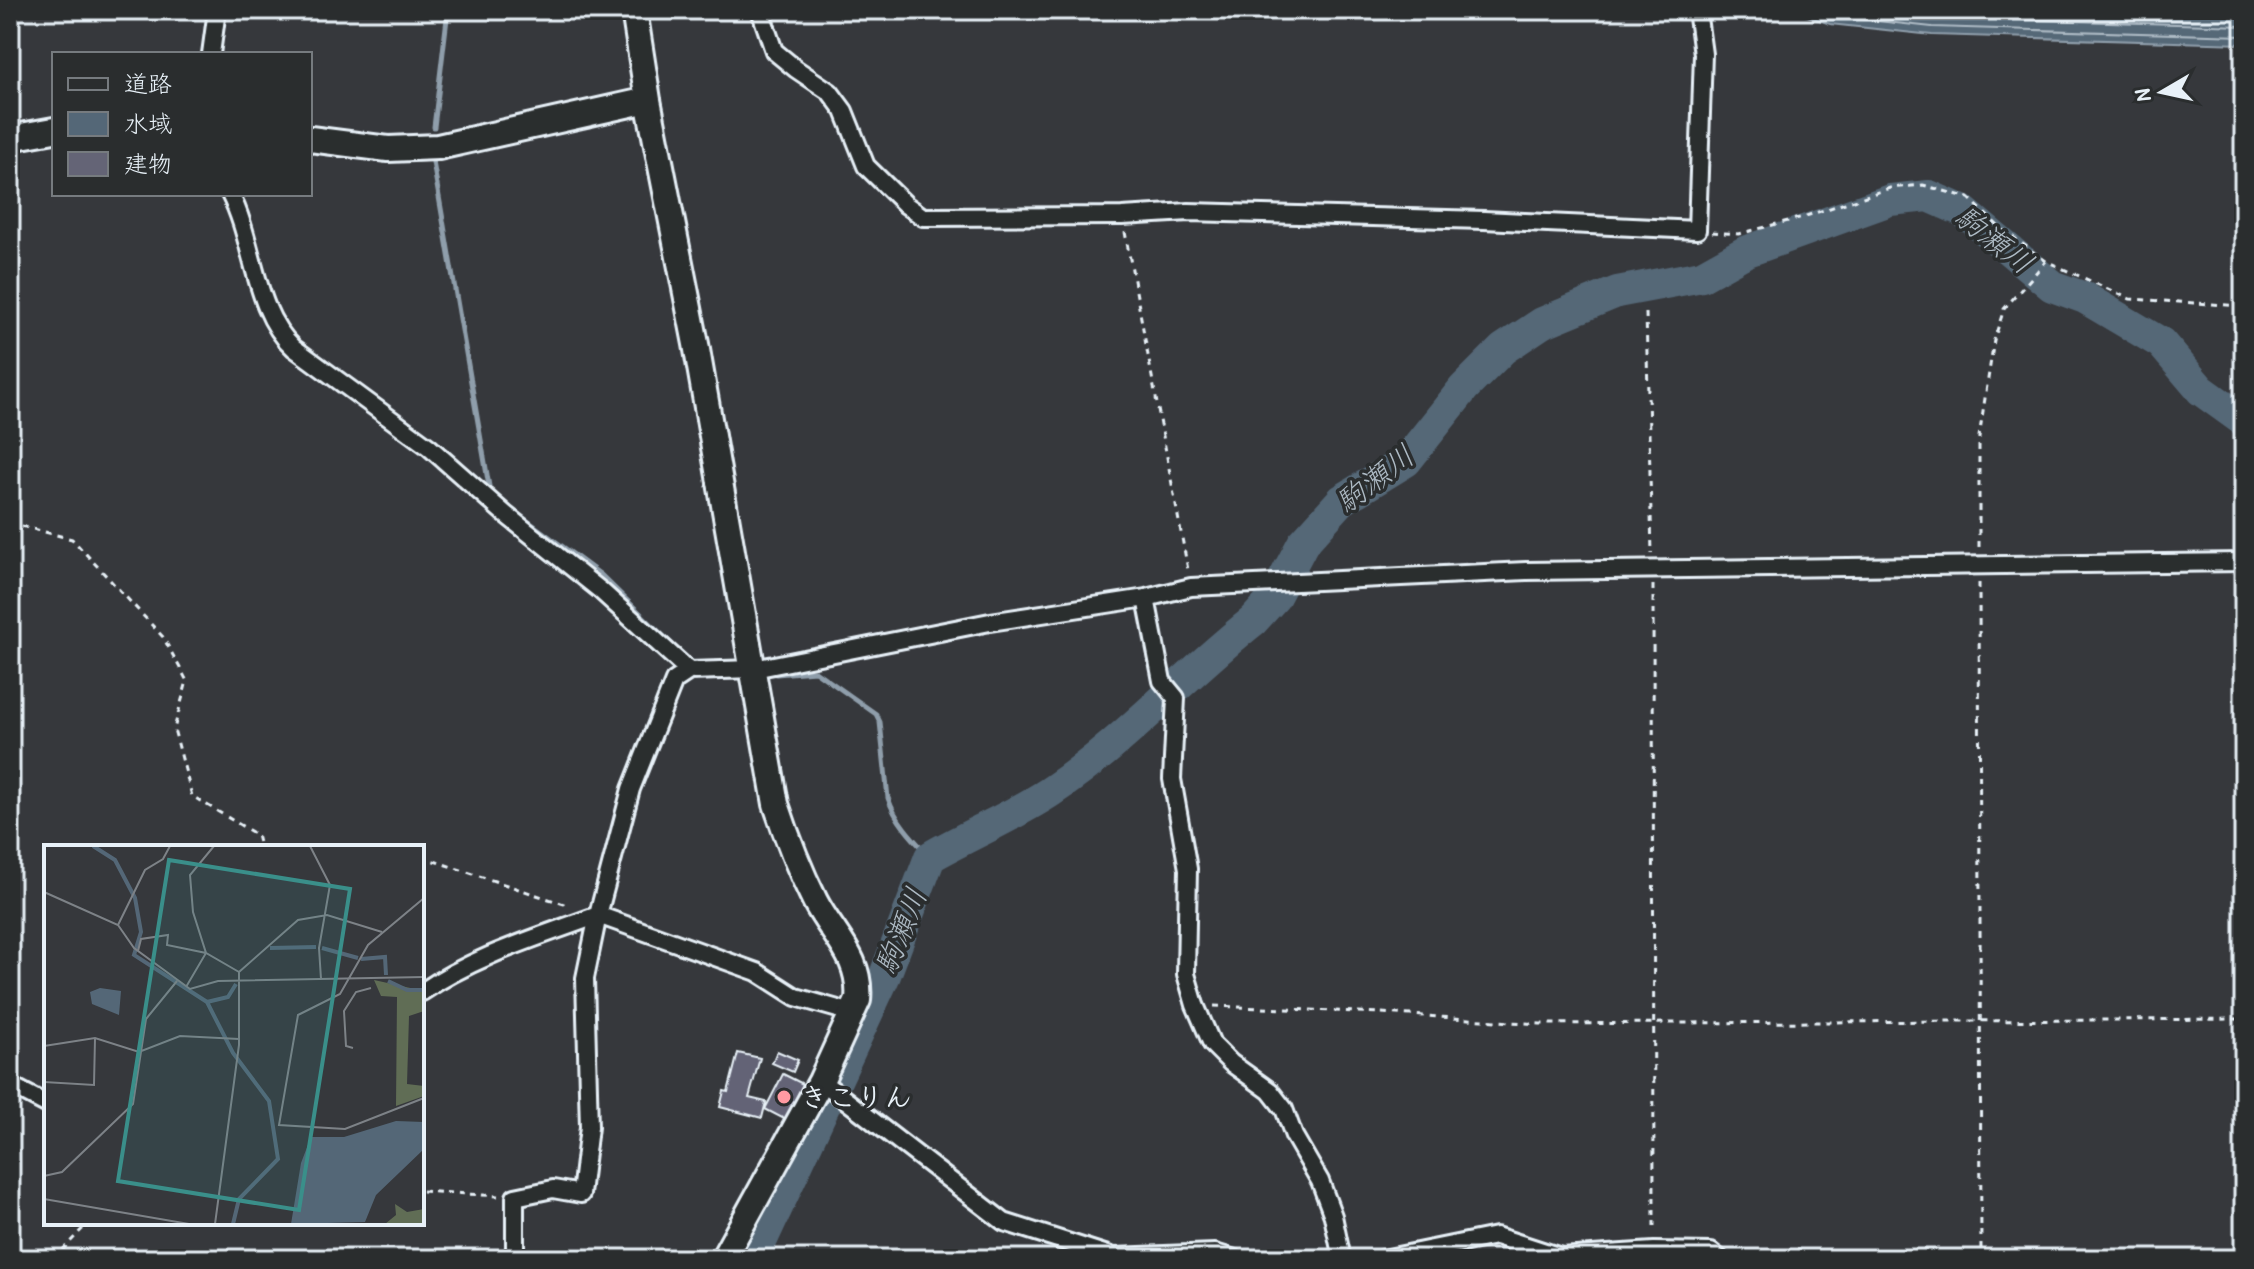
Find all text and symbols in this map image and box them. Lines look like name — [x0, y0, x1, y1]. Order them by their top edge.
legend — [52, 52, 312, 196]
north arrow — [2122, 52, 2202, 132]
text: 道路 — [124, 67, 172, 99]
text: N — [2126, 87, 2158, 103]
text: 水域 — [124, 107, 172, 139]
text: 建物 — [124, 147, 172, 179]
water label: 駒瀬川 — [1947, 196, 2042, 283]
water label: 駒瀬川 — [1327, 435, 1422, 522]
inset map — [44, 845, 424, 1225]
water label: 駒瀬川 — [865, 881, 935, 980]
place label: きこりん — [800, 1078, 912, 1116]
marker: きこりん — [775, 1088, 793, 1106]

